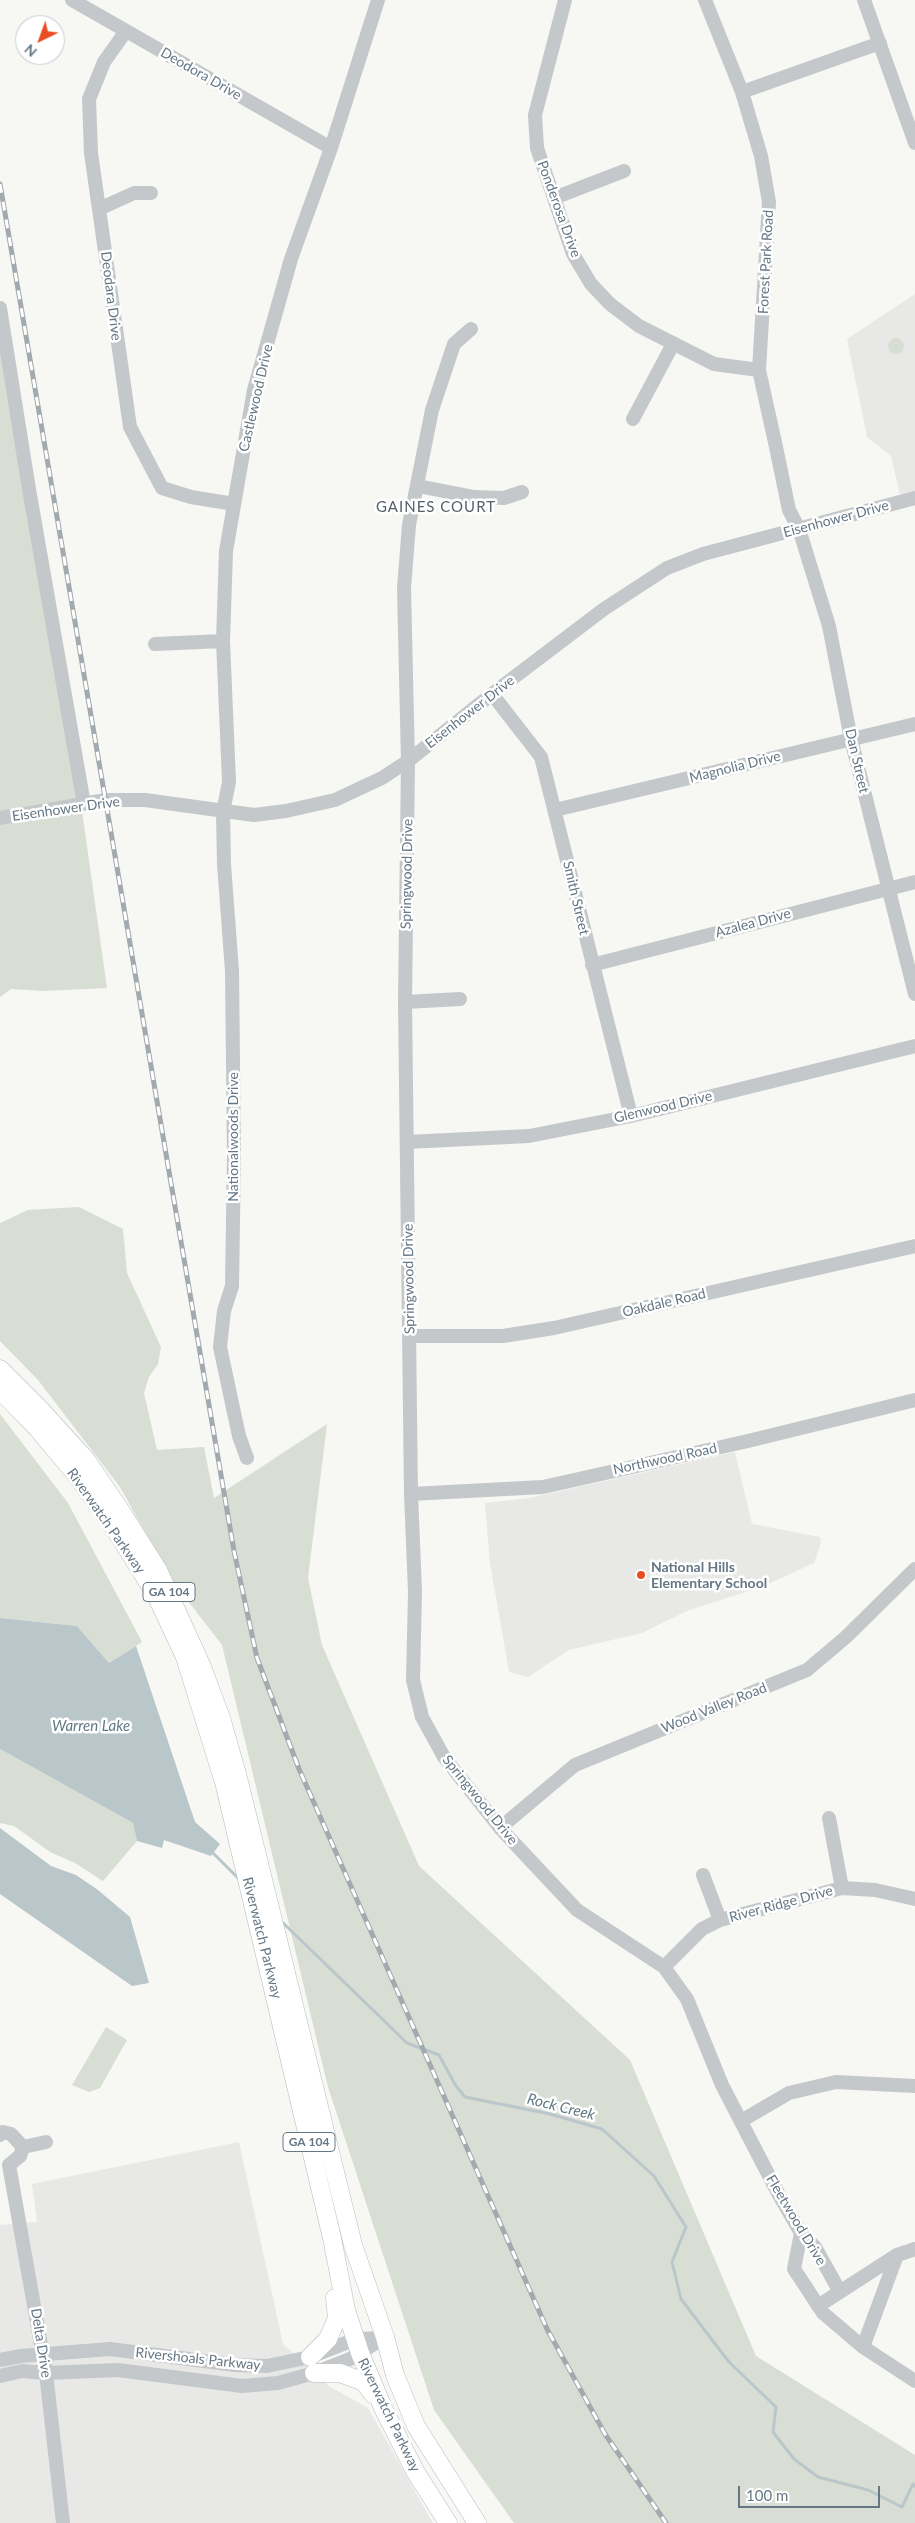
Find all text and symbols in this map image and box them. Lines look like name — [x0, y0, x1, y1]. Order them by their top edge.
north arrow — [15, 15, 65, 65]
text: N — [21, 41, 40, 61]
street label: Deodora Drive — [158, 44, 244, 104]
street label: Ponderosa Drive — [534, 158, 584, 260]
street label: Forest Park Road — [755, 210, 777, 314]
street label: Deodara Drive — [97, 251, 125, 341]
street label: Castlewood Drive — [235, 343, 277, 453]
street label: Eisenhower Drive — [781, 497, 891, 541]
district label: GAINES COURT — [374, 498, 498, 516]
street label: Eisenhower Drive — [422, 672, 518, 752]
street label: Dan Street — [841, 727, 873, 795]
street label: Magnolia Drive — [688, 748, 782, 786]
street label: Eisenhower Drive — [11, 793, 121, 825]
street label: Springwood Drive — [398, 819, 416, 929]
street label: Smith Street — [559, 859, 593, 937]
street label: Azalea Drive — [713, 905, 793, 941]
street label: Nationalwoods Drive — [225, 1072, 241, 1202]
street label: Glenwood Drive — [612, 1088, 714, 1126]
street label: Springwood Drive — [400, 1224, 418, 1334]
street label: Oakdale Road — [621, 1285, 707, 1321]
street label: Northwood Road — [612, 1440, 718, 1478]
street label: Riverwatch Parkway — [63, 1465, 149, 1577]
place label: National Hills Elementary School — [651, 1559, 767, 1591]
marker: National Hills Elementary School — [635, 1569, 647, 1581]
road number: GA 104 — [143, 1582, 195, 1601]
street label: Wood Valley Road — [659, 1679, 769, 1737]
water label: Warren Lake — [52, 1717, 130, 1735]
street label: Springwood Drive — [439, 1752, 521, 1848]
street label: Riverwatch Parkway — [239, 1875, 285, 2001]
street label: River Ridge Drive — [727, 1882, 835, 1926]
water label: Rock Creek — [525, 2090, 597, 2124]
road number: GA 104 — [283, 2132, 335, 2152]
street label: Fleetwood Drive — [762, 2172, 830, 2268]
street label: Delta Drive — [27, 2307, 55, 2379]
street label: Rivershoals Parkway — [135, 2344, 261, 2374]
street label: Riverwatch Parkway — [354, 2355, 424, 2475]
scale bar — [740, 2476, 882, 2508]
text: 100 m — [746, 2486, 788, 2504]

